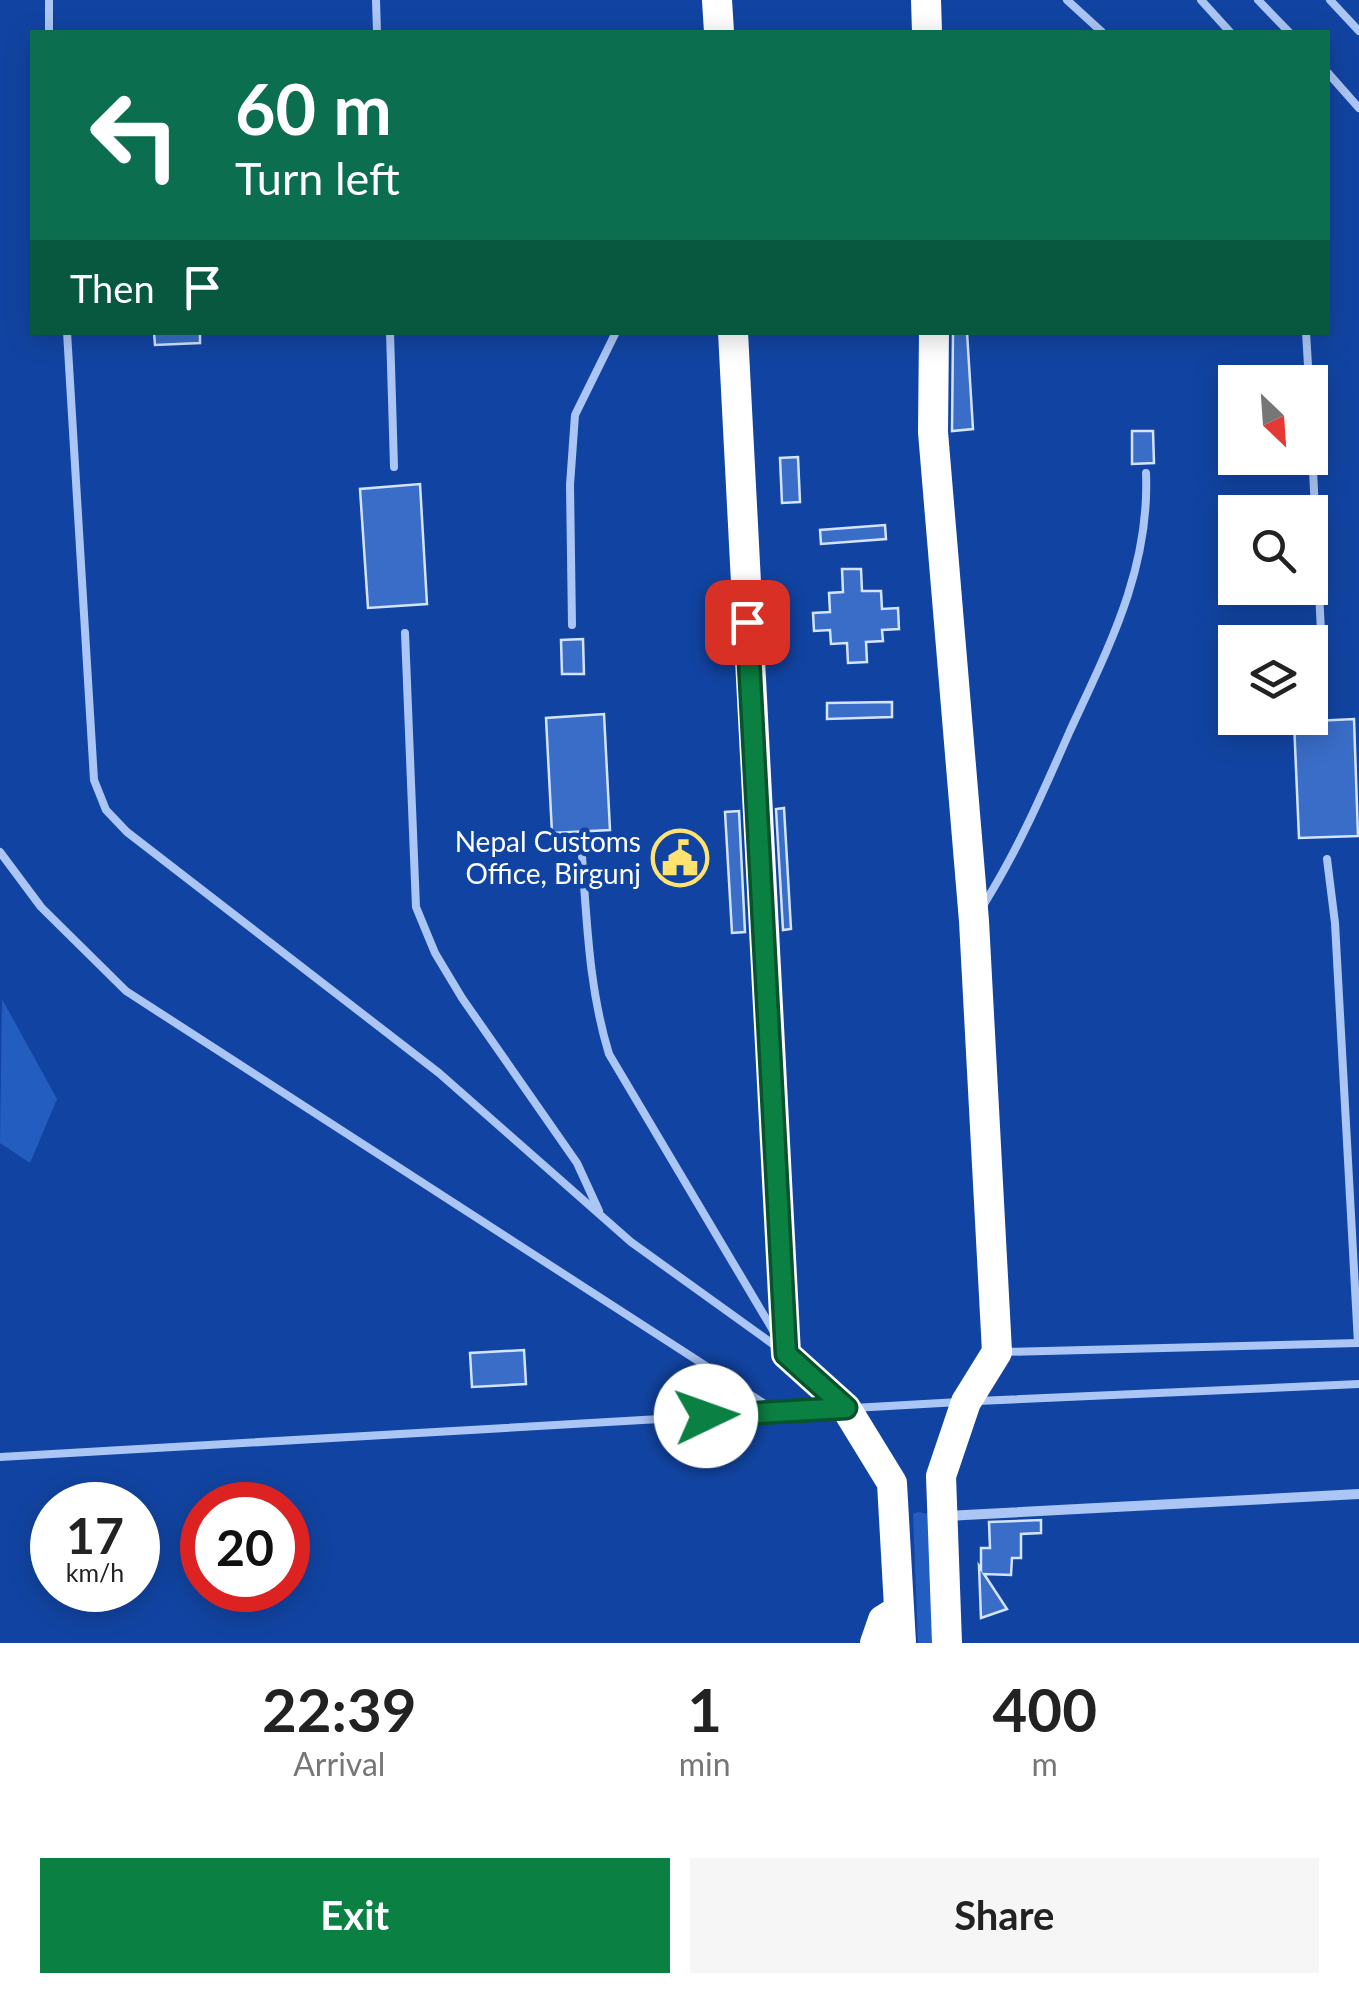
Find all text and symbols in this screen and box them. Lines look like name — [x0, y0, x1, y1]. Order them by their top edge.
text: 60 m — [235, 66, 392, 150]
icon: left — [70, 70, 200, 200]
text: Turn left — [235, 151, 400, 205]
icon: arrive — [175, 260, 230, 315]
text: Then — [70, 265, 155, 311]
north arrow — [1218, 365, 1328, 475]
map controls — [1218, 365, 1328, 735]
button: search — [1218, 495, 1328, 605]
pin — [705, 580, 790, 665]
icon: arrive — [720, 595, 775, 650]
button: layers — [1218, 625, 1328, 735]
place label: Nepal Customs Office, Birgunj — [455, 824, 641, 890]
public building icon: Nepal Customs Office, Birgunj — [650, 828, 710, 888]
position arrow — [654, 1364, 758, 1468]
speed limit sign: 20 — [180, 1482, 310, 1612]
text: 17 — [66, 1505, 124, 1565]
text: km/h — [66, 1557, 124, 1587]
text: 22:39 — [262, 1673, 417, 1745]
text: 1 — [687, 1673, 722, 1745]
text: 400 — [993, 1673, 1097, 1745]
text: Arrival — [293, 1744, 385, 1783]
text: min — [679, 1744, 731, 1783]
text: m — [1032, 1744, 1058, 1783]
button: Exit — [40, 1858, 670, 1973]
button: Share — [690, 1858, 1319, 1973]

